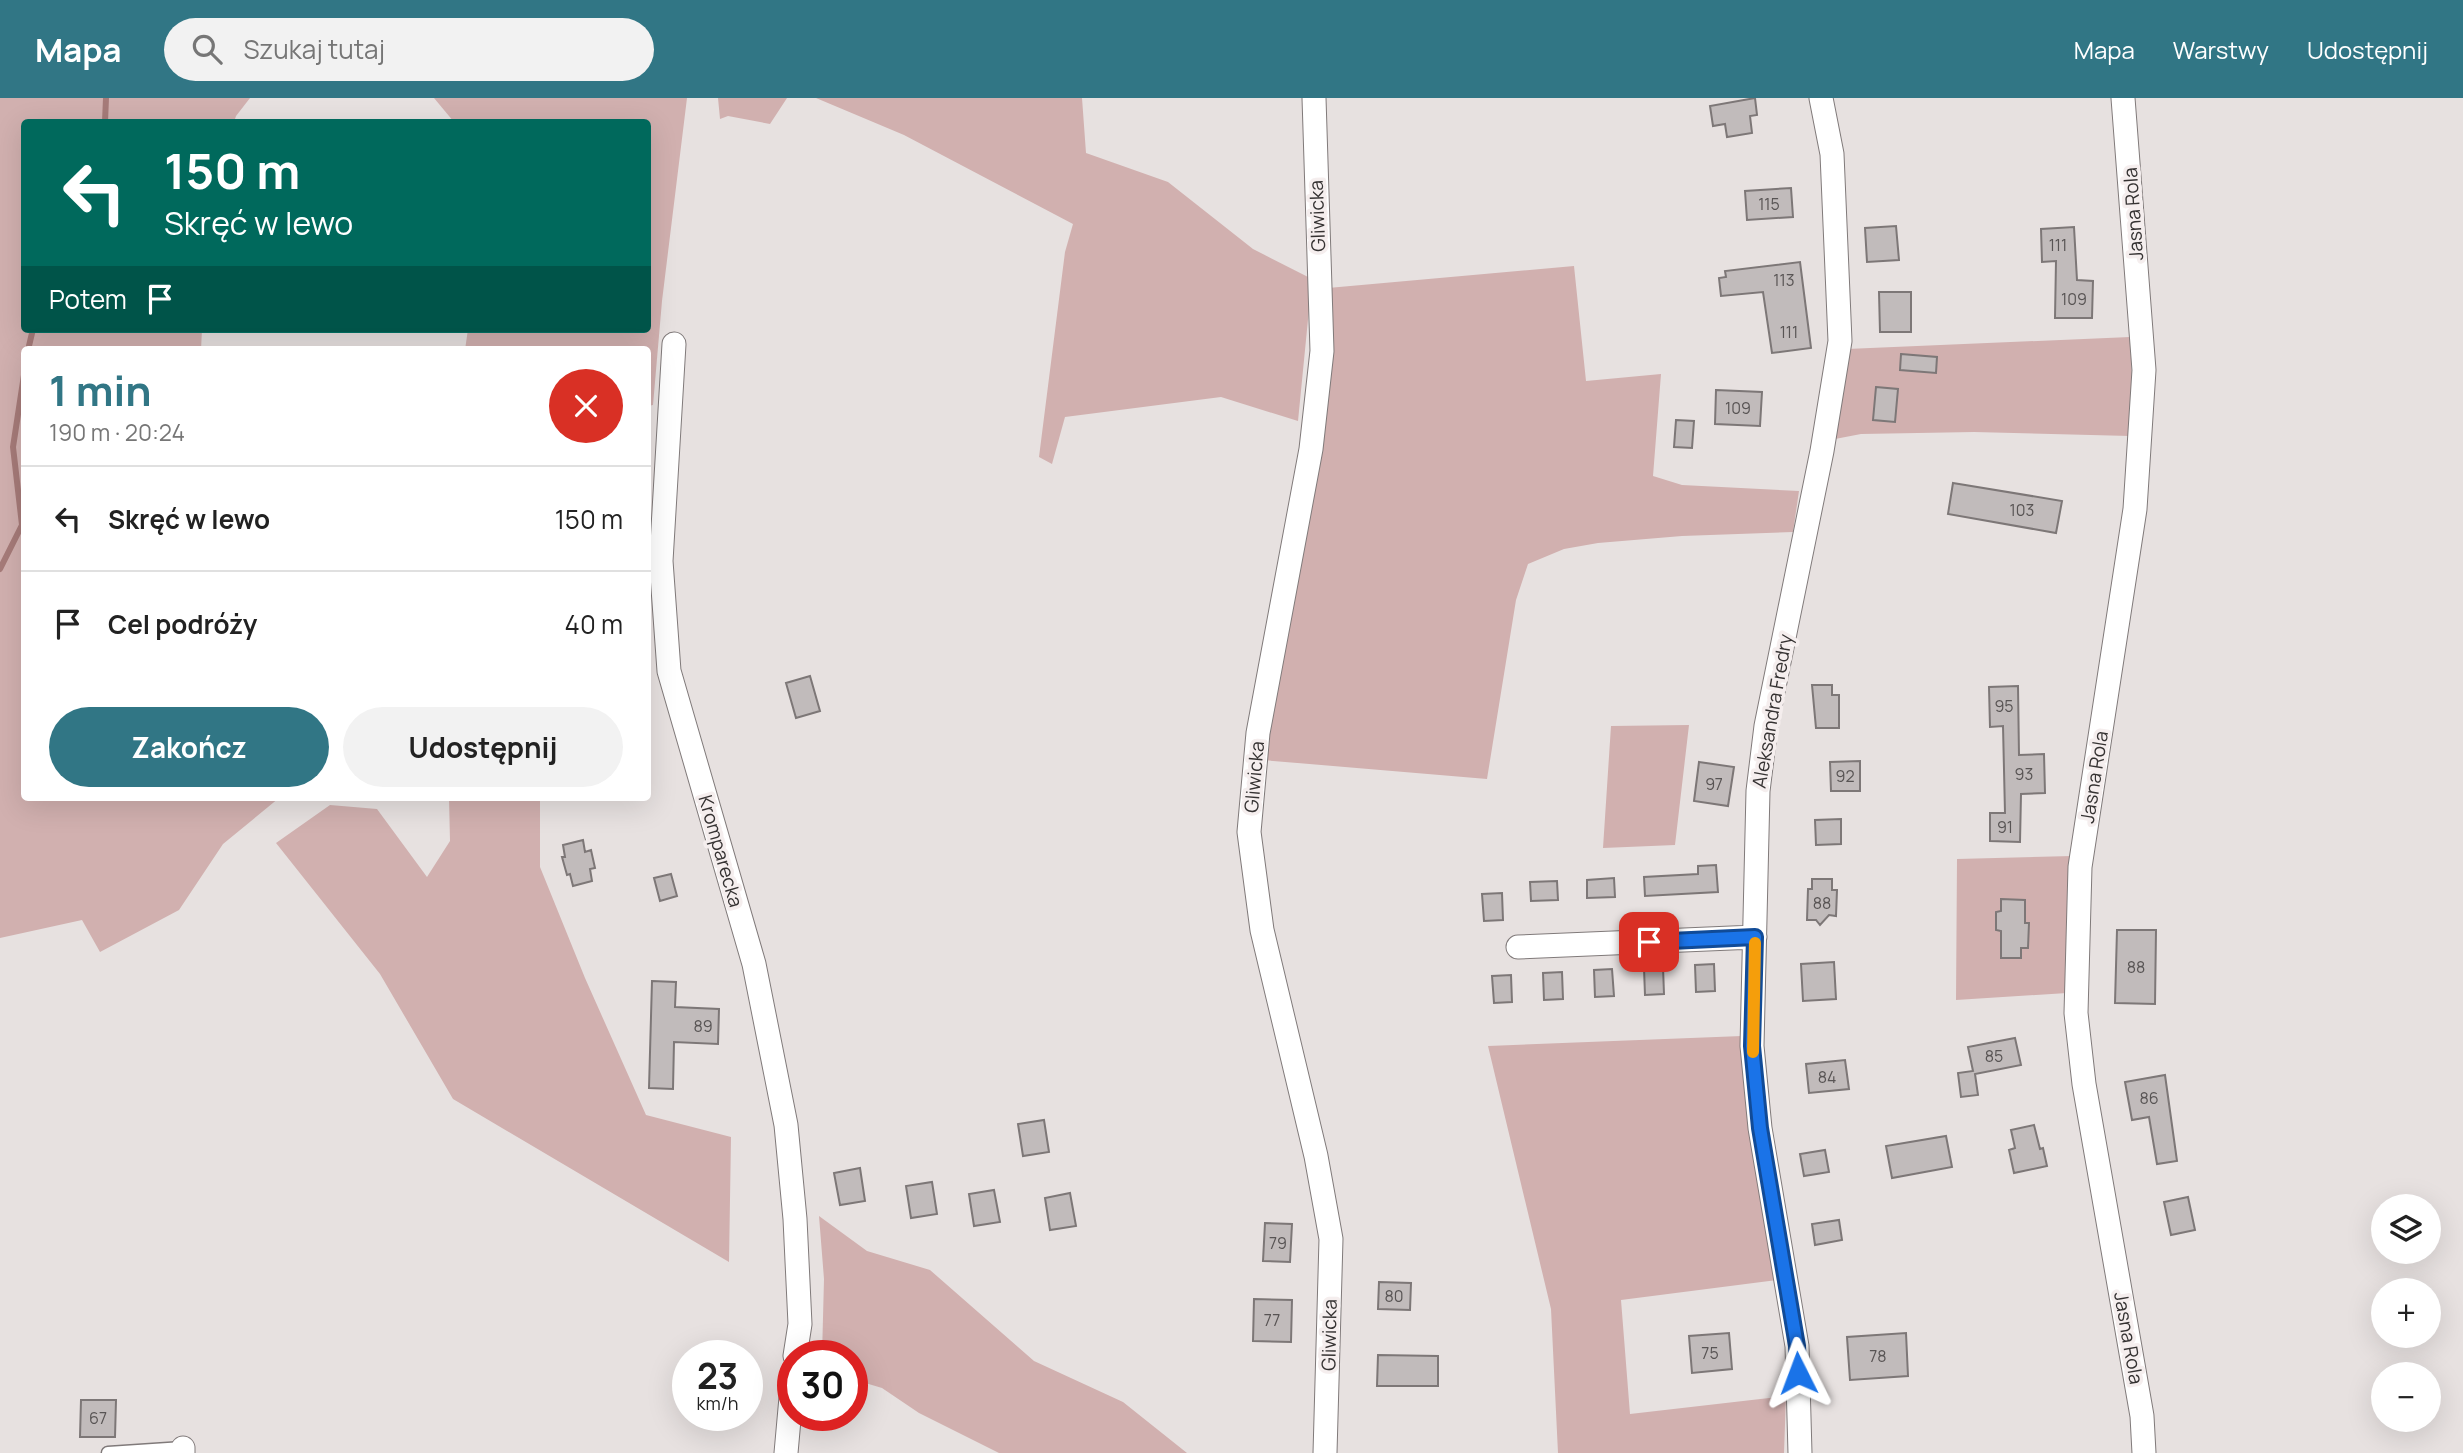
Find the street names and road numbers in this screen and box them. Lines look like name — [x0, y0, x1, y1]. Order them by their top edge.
street label: Jasna Rola — [2117, 167, 2149, 261]
street label: Gliwicka — [1303, 180, 1331, 252]
street label: Aleksandra Fredry — [1746, 632, 1798, 790]
street label: Jasna Rola — [2074, 729, 2114, 825]
street label: Gliwicka — [1238, 740, 1270, 814]
street label: Kromparecka — [693, 792, 749, 910]
street label: Jasna Rola — [2108, 1290, 2150, 1386]
street label: Gliwicka — [1315, 1299, 1343, 1371]

